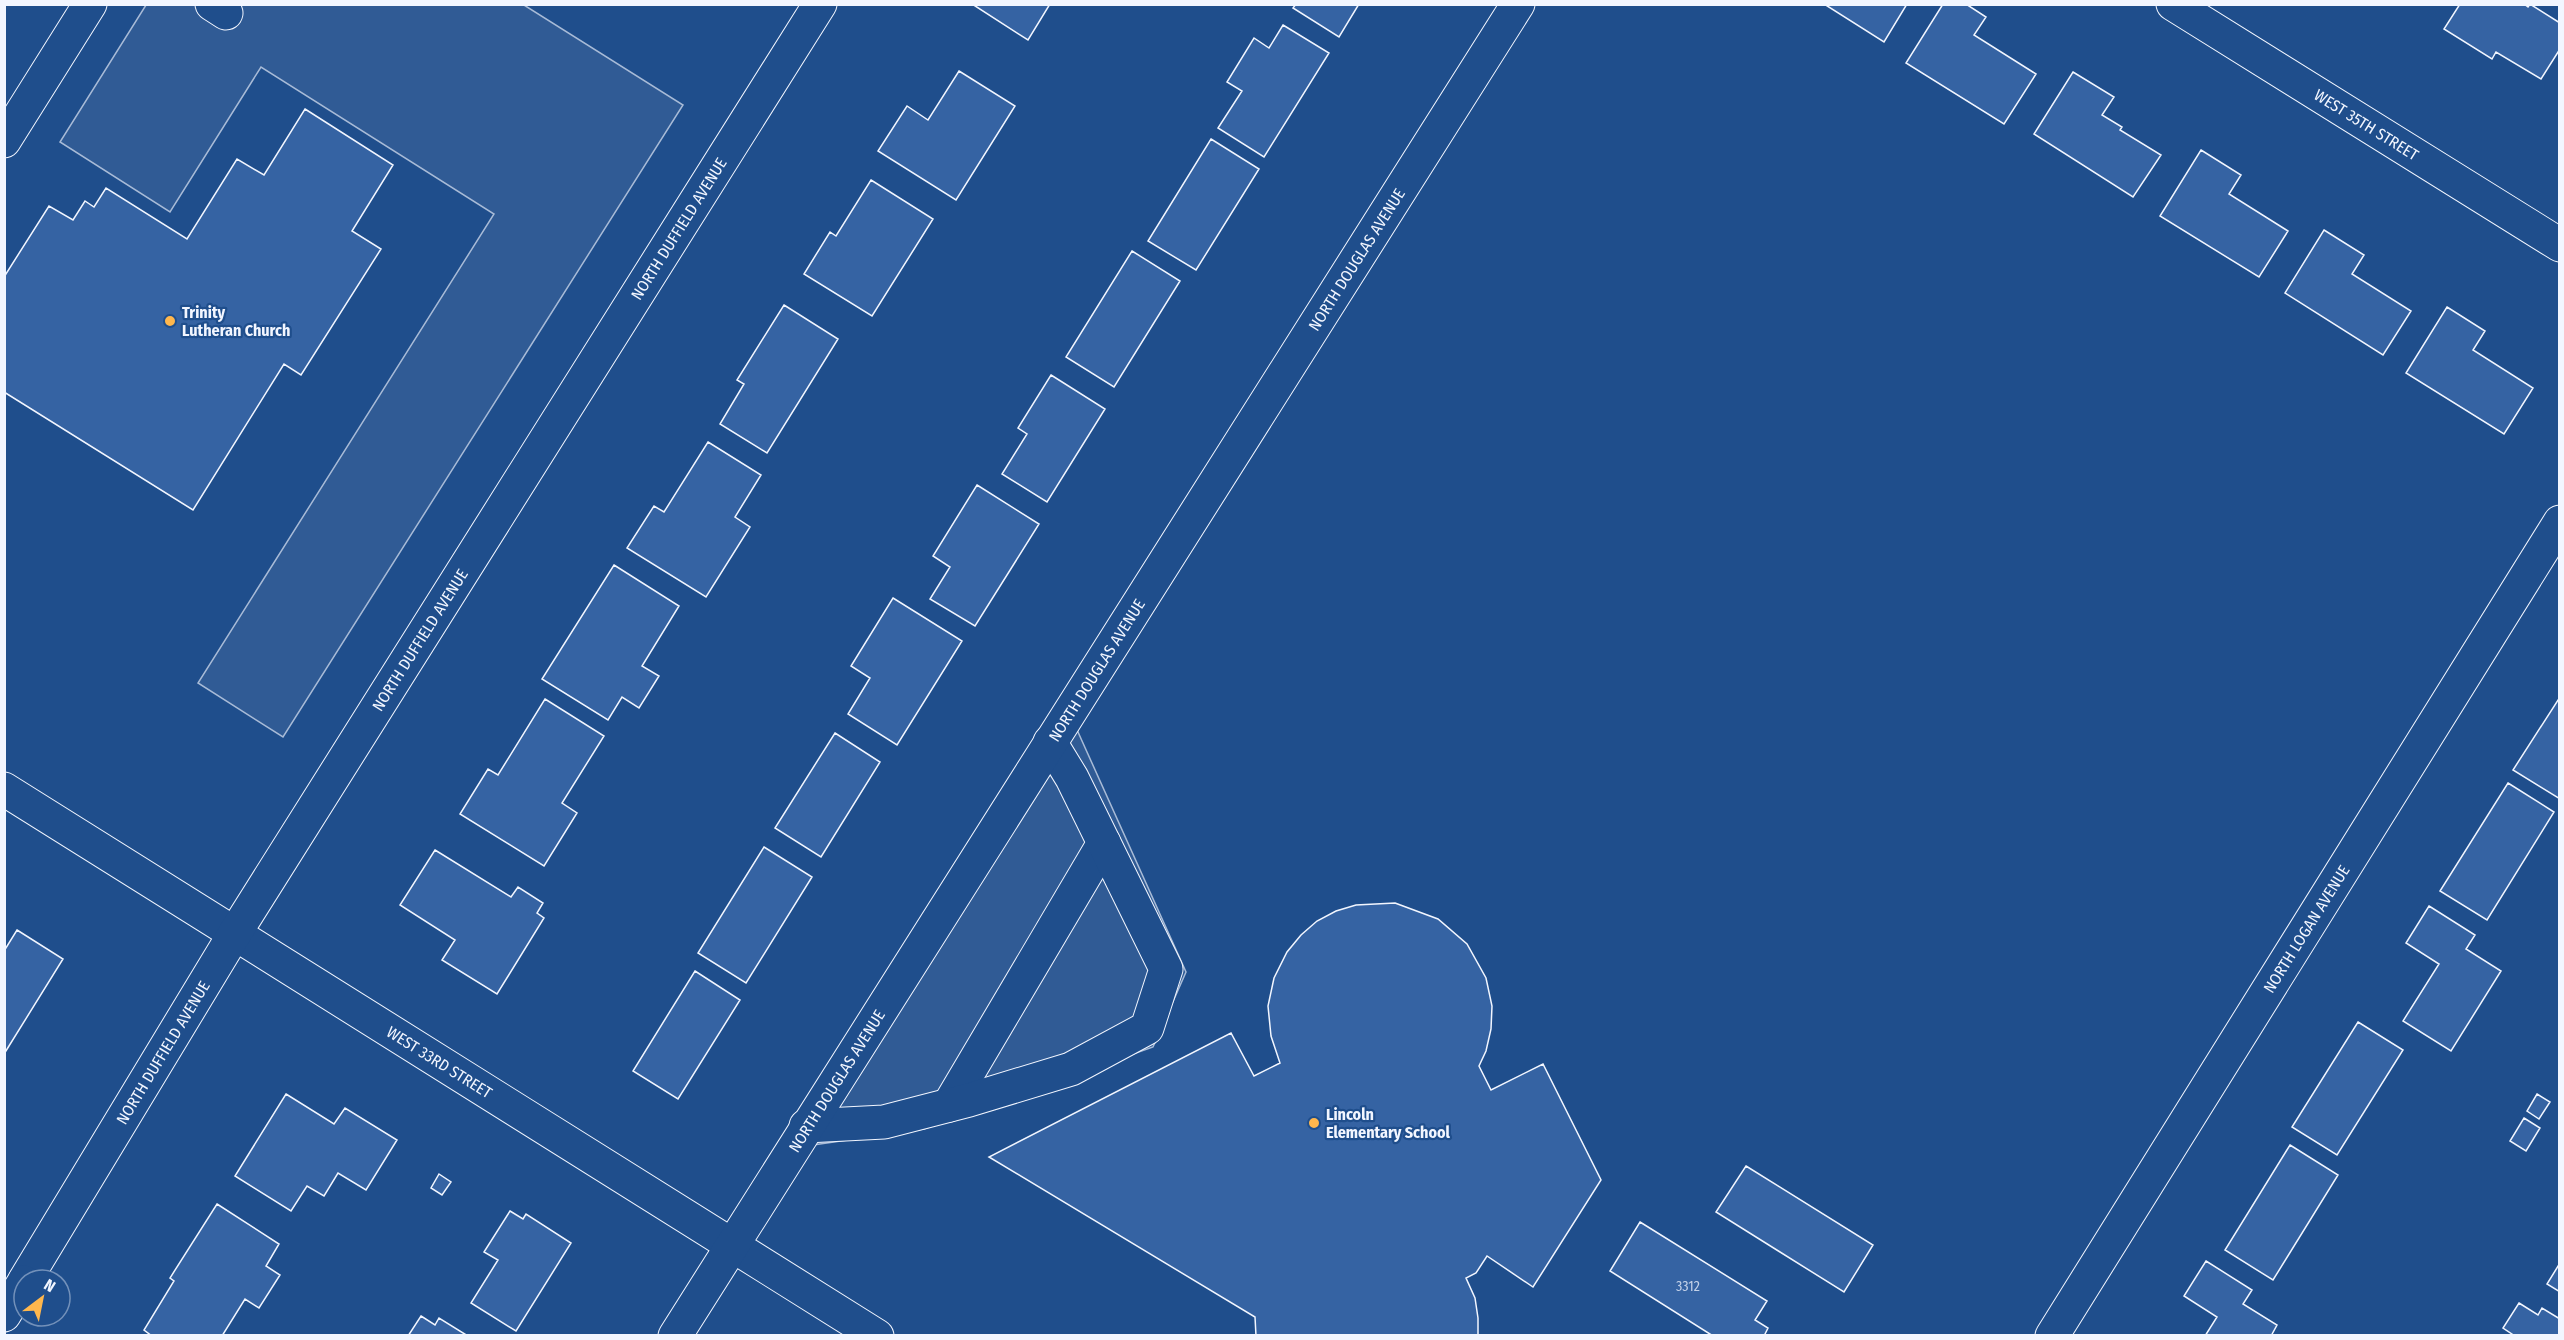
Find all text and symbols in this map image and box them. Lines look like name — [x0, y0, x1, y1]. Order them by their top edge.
street label: WEST 35TH STREET — [2311, 85, 2422, 165]
street label: NORTH DUFFIELD AVENUE — [627, 154, 731, 303]
street label: NORTH DOUGLAS AVENUE — [1305, 185, 1409, 334]
place label: Trinity Lutheran Church — [182, 303, 290, 340]
marker: Trinity Lutheran Church — [163, 314, 177, 328]
street label: NORTH DUFFIELD AVENUE — [368, 566, 472, 715]
street label: NORTH DOUGLAS AVENUE — [1045, 596, 1149, 745]
street label: NORTH LOGAN AVENUE — [2260, 862, 2354, 996]
street label: NORTH DUFFIELD AVENUE — [113, 978, 214, 1128]
street label: NORTH DOUGLAS AVENUE — [785, 1006, 889, 1156]
street label: WEST 33RD STREET — [383, 1022, 496, 1103]
place label: Lincoln Elementary School — [1326, 1105, 1451, 1142]
marker: Lincoln Elementary School — [1307, 1116, 1321, 1130]
north arrow — [12, 1268, 72, 1328]
text: N — [41, 1275, 59, 1296]
house number: 3312 — [1676, 1278, 1700, 1295]

